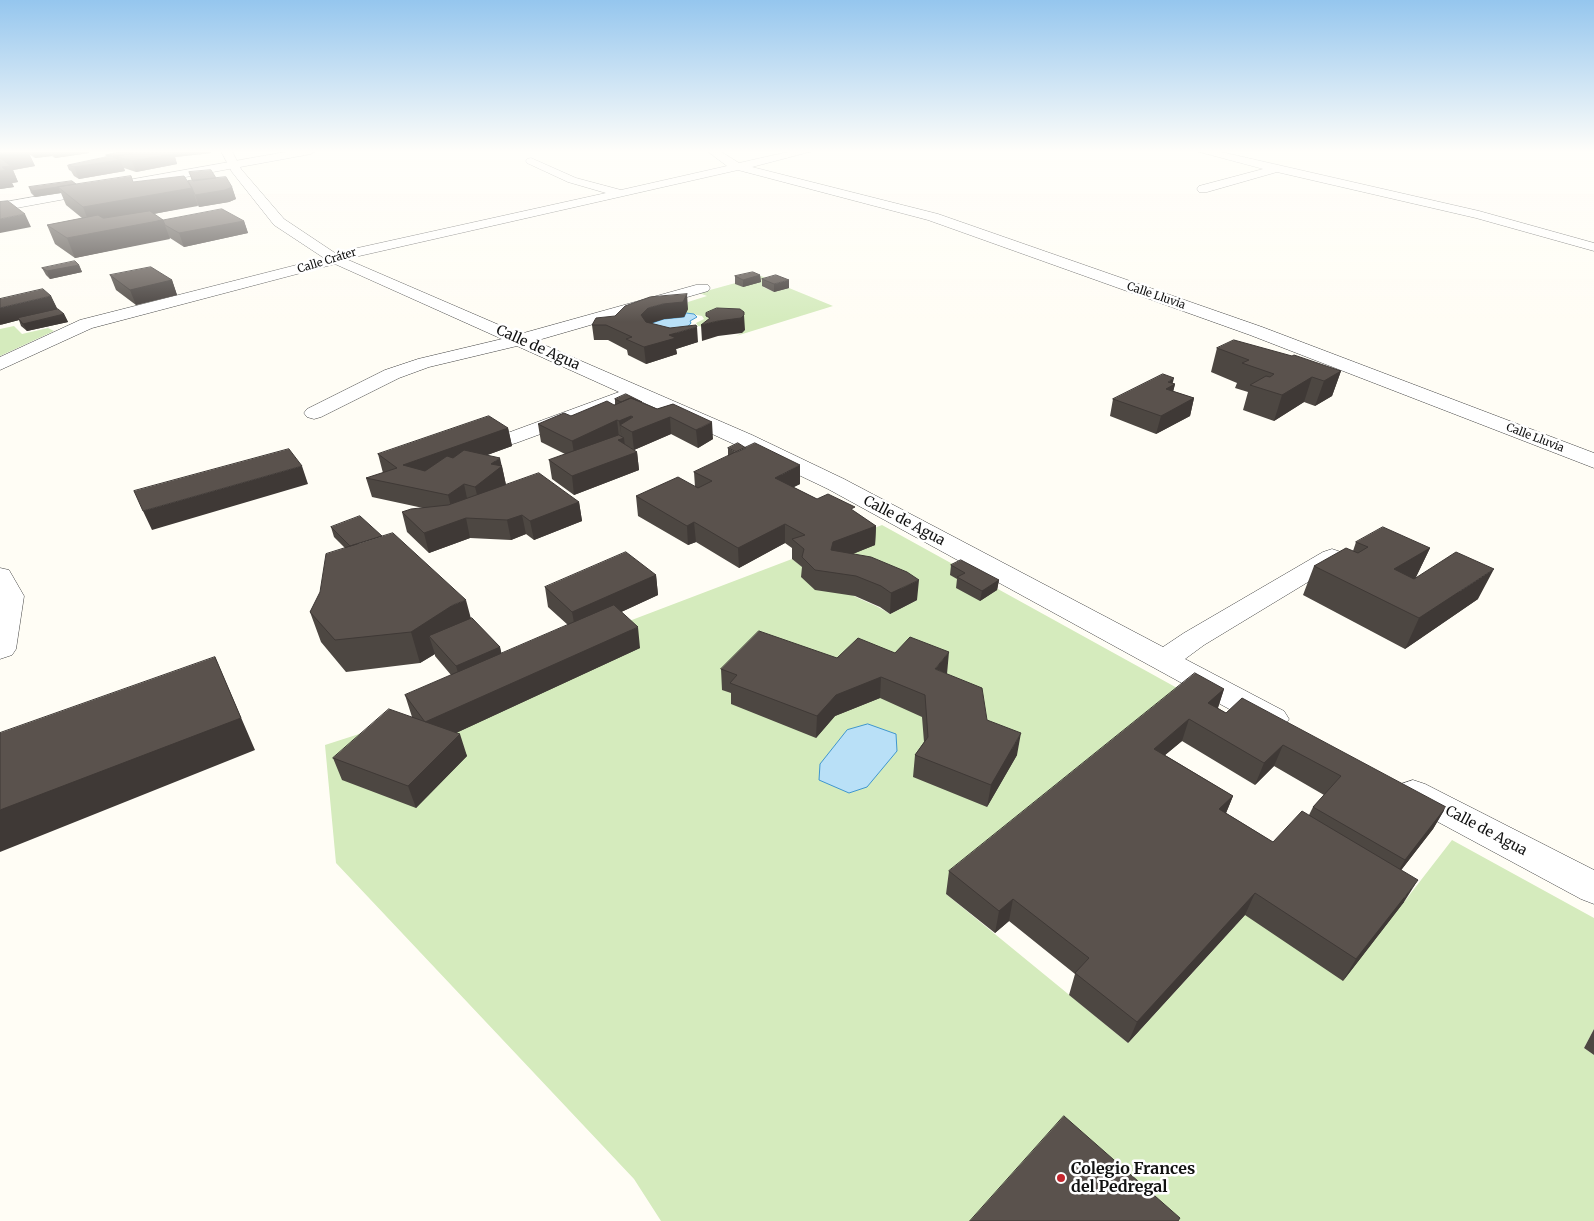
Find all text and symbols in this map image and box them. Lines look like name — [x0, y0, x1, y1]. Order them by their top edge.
street label: Calle Cráter — [296, 246, 358, 276]
street label: Calle Lluvia — [1125, 280, 1187, 312]
street label: Calle de Agua — [493, 322, 583, 374]
street label: Calle Lluvia — [1504, 421, 1566, 455]
street label: Calle de Agua — [860, 492, 948, 550]
street label: Calle de Agua — [1442, 802, 1530, 860]
place label: Colegio Frances del Pedregal — [1071, 1159, 1195, 1197]
marker: Colegio Frances del Pedregal — [1055, 1172, 1067, 1184]

